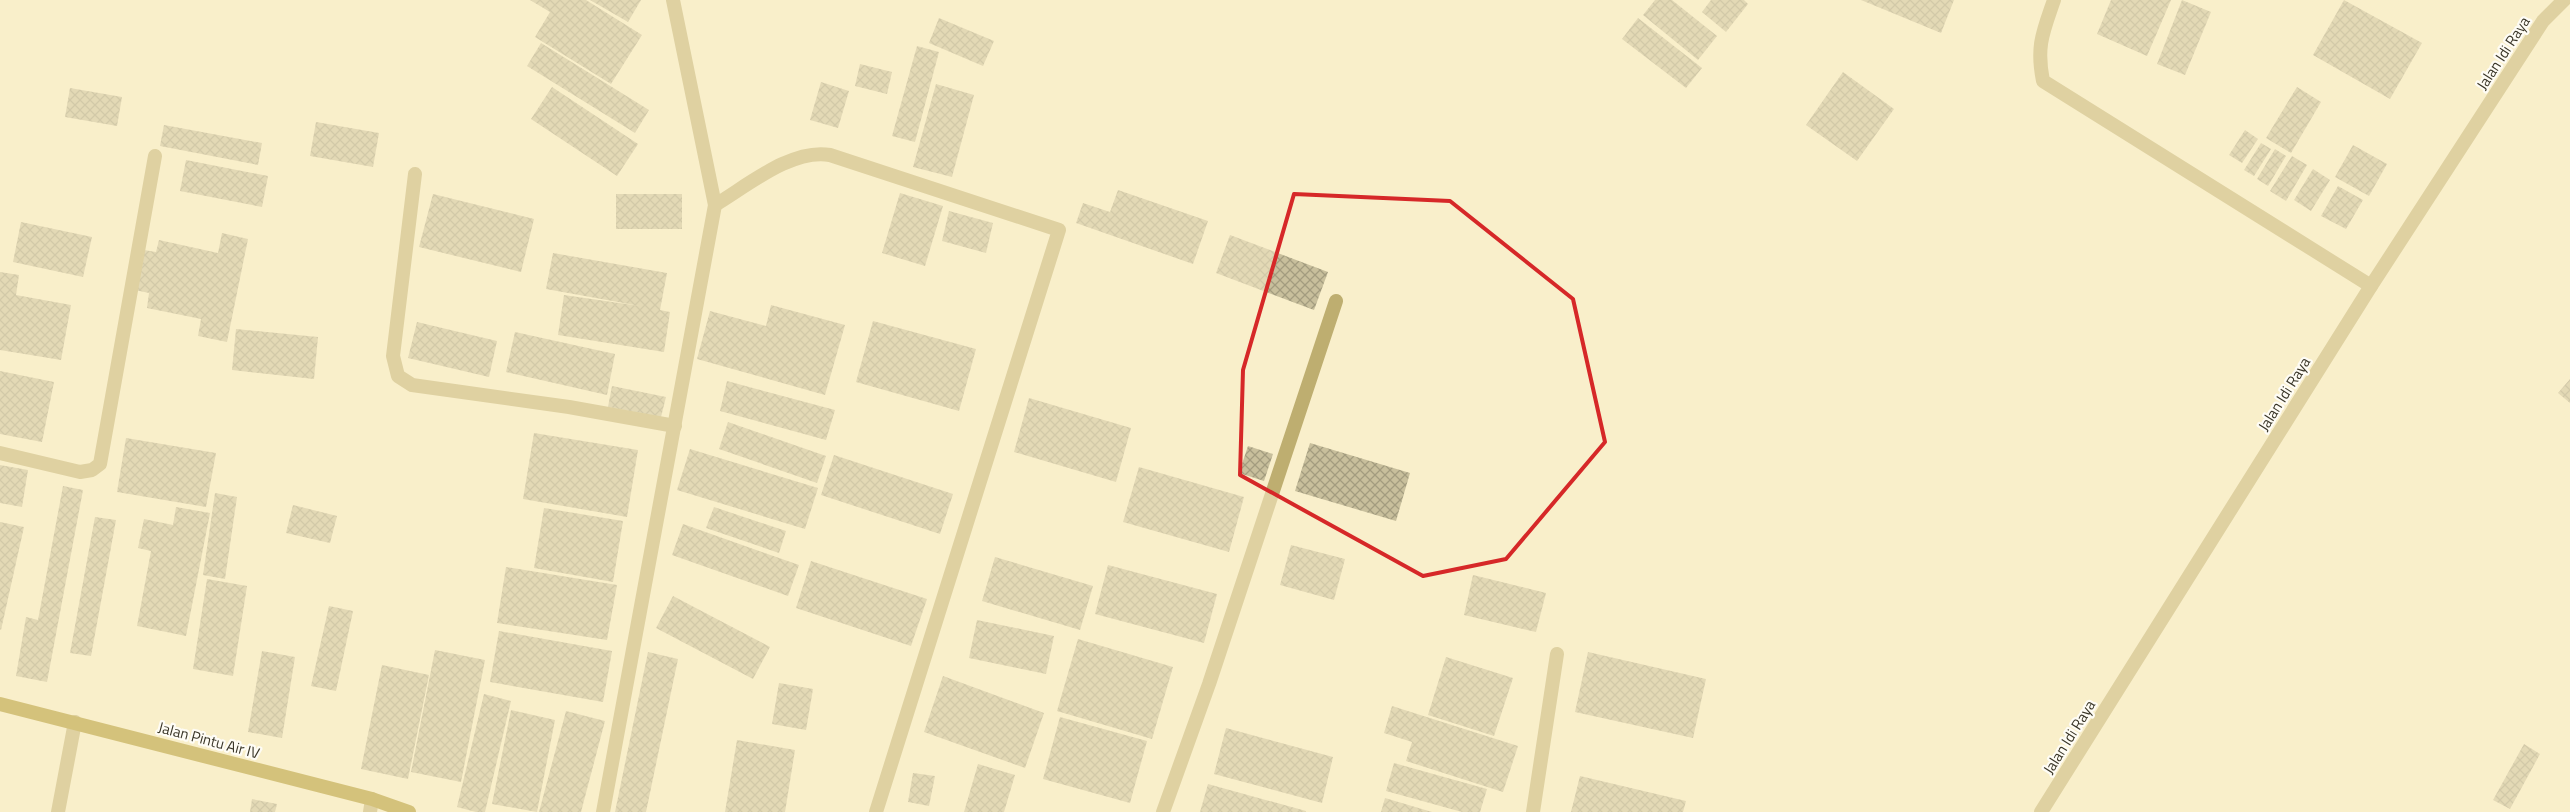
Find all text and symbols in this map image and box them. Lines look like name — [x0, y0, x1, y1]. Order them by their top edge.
street label: Jalan Idi Raya — [2471, 11, 2536, 94]
street label: Jalan Idi Raya — [2252, 352, 2316, 436]
street label: Jalan Idi Raya — [2037, 695, 2101, 779]
street label: Jalan Pintu Air IV — [156, 715, 262, 765]

